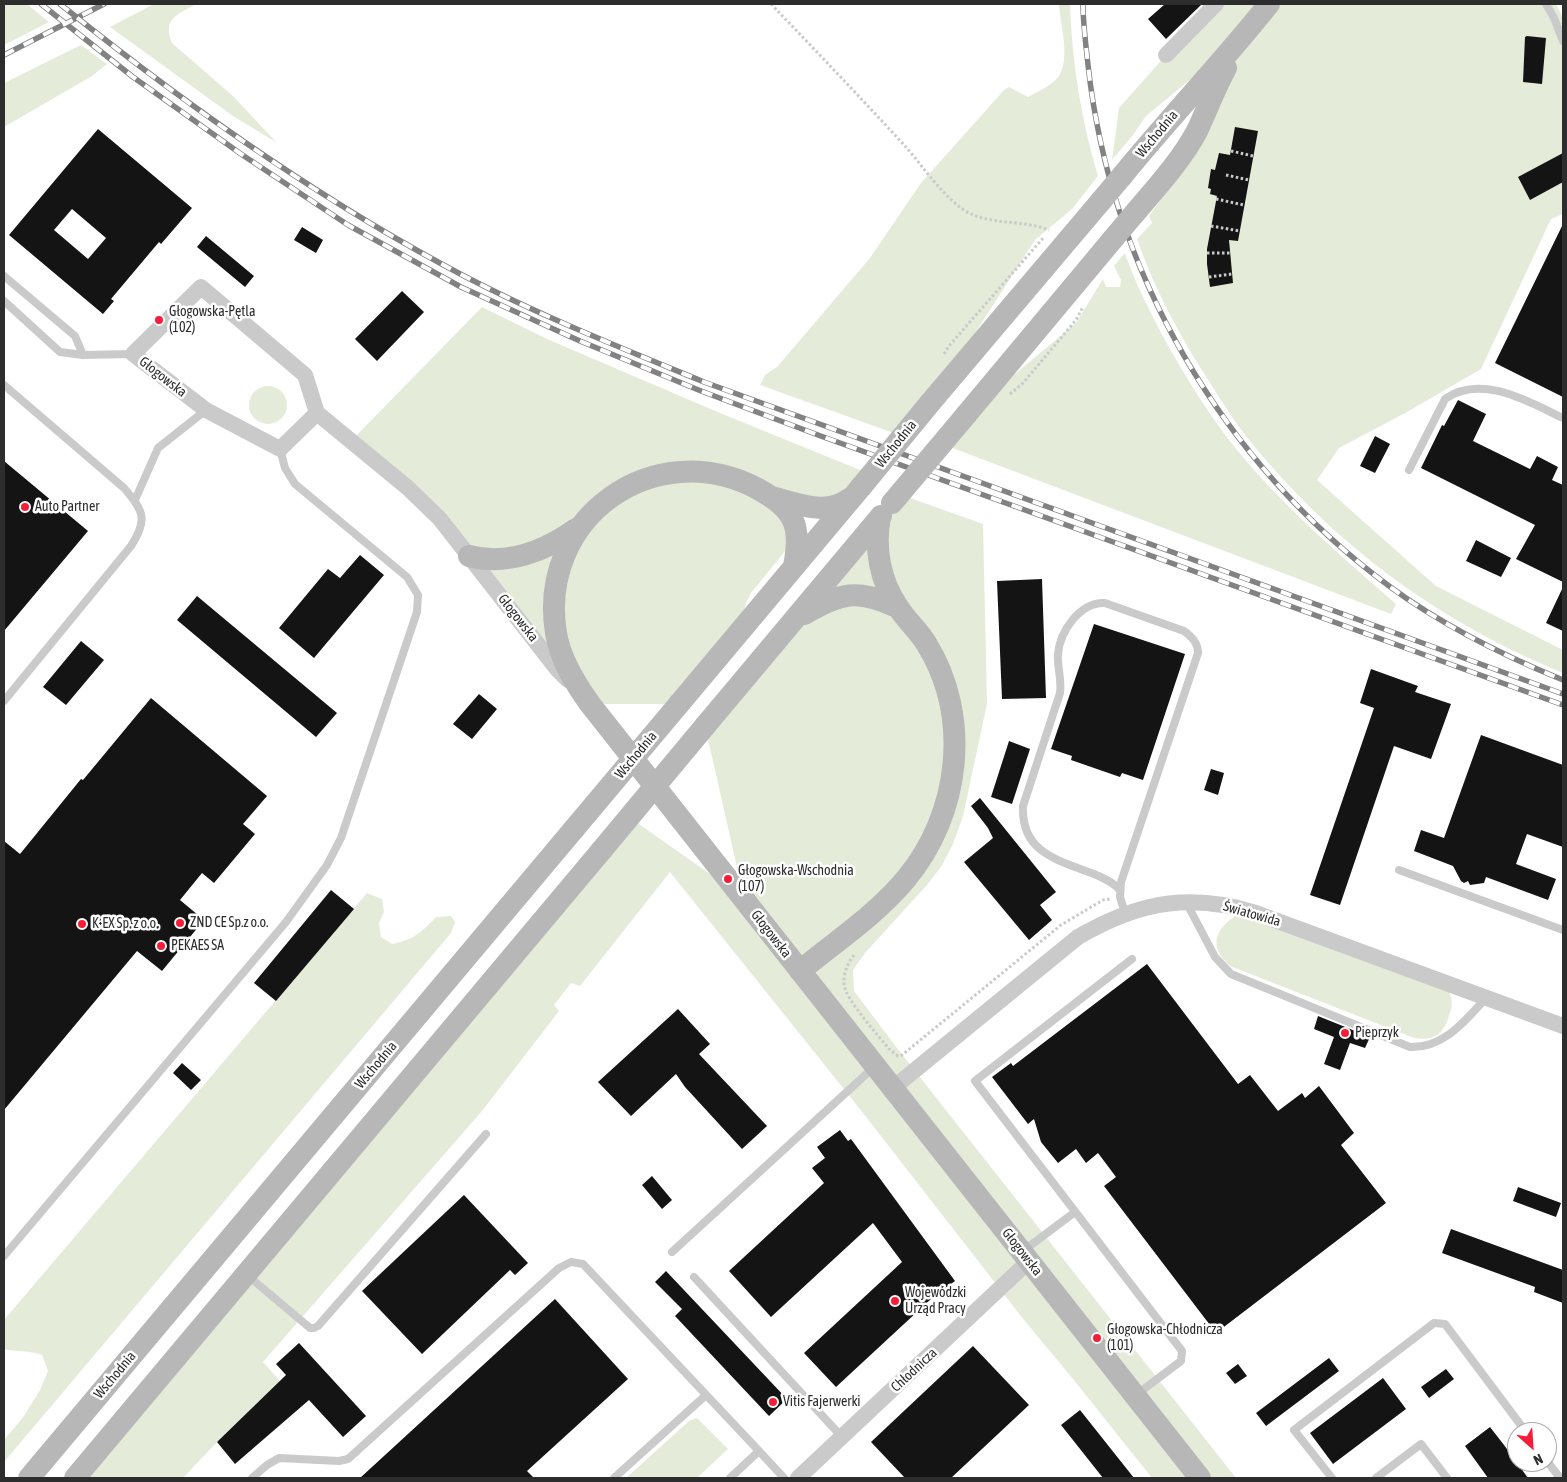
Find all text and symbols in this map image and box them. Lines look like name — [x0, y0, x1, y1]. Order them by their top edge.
street label: Wschodnia — [1132, 107, 1182, 161]
place label: Głogowska-Pętla (102) — [169, 304, 256, 336]
marker: Głogowska-Pętla (102) — [153, 314, 165, 326]
street label: Głogowska — [136, 353, 190, 401]
street label: Wschodnia — [872, 417, 920, 471]
place label: Auto Partner — [35, 499, 99, 515]
marker: Auto Partner — [19, 501, 31, 513]
street label: Głogowska — [494, 591, 542, 645]
street label: Wschodnia — [611, 728, 661, 782]
place label: Głogowska-Wschodnia (107) — [738, 863, 854, 896]
marker: Głogowska-Wschodnia (107) — [722, 873, 734, 885]
street label: Światowida — [1221, 898, 1283, 930]
street label: Głogowska — [747, 907, 795, 961]
place label: ZND CE Sp.z o.o. — [190, 915, 269, 931]
place label: K-EX Sp. z o.o. — [92, 916, 159, 932]
marker: ZND CE Sp.z o.o. — [174, 917, 186, 929]
marker: K-EX Sp. z o.o. — [76, 918, 88, 930]
place label: PEKAES SA — [171, 938, 224, 954]
marker: PEKAES SA — [155, 940, 167, 952]
place label: Pieprzyk — [1355, 1025, 1399, 1041]
marker: Pieprzyk — [1339, 1027, 1351, 1039]
street label: Wschodnia — [351, 1038, 401, 1092]
street label: Głogowska — [998, 1225, 1046, 1279]
place label: Wojewódzki Urząd Pracy — [905, 1285, 966, 1318]
marker: Wojewódzki Urząd Pracy — [889, 1295, 901, 1307]
place label: Głogowska-Chłodnicza (101) — [1107, 1322, 1223, 1354]
marker: Głogowska-Chłodnicza (101) — [1091, 1332, 1103, 1344]
street label: Chłodnicza — [888, 1345, 940, 1395]
street label: Wschodnia — [90, 1348, 140, 1402]
place label: Vitis Fajerwerki — [783, 1394, 860, 1410]
marker: Vitis Fajerwerki — [767, 1396, 779, 1408]
north arrow — [1507, 1422, 1557, 1472]
text: N — [1531, 1451, 1545, 1469]

